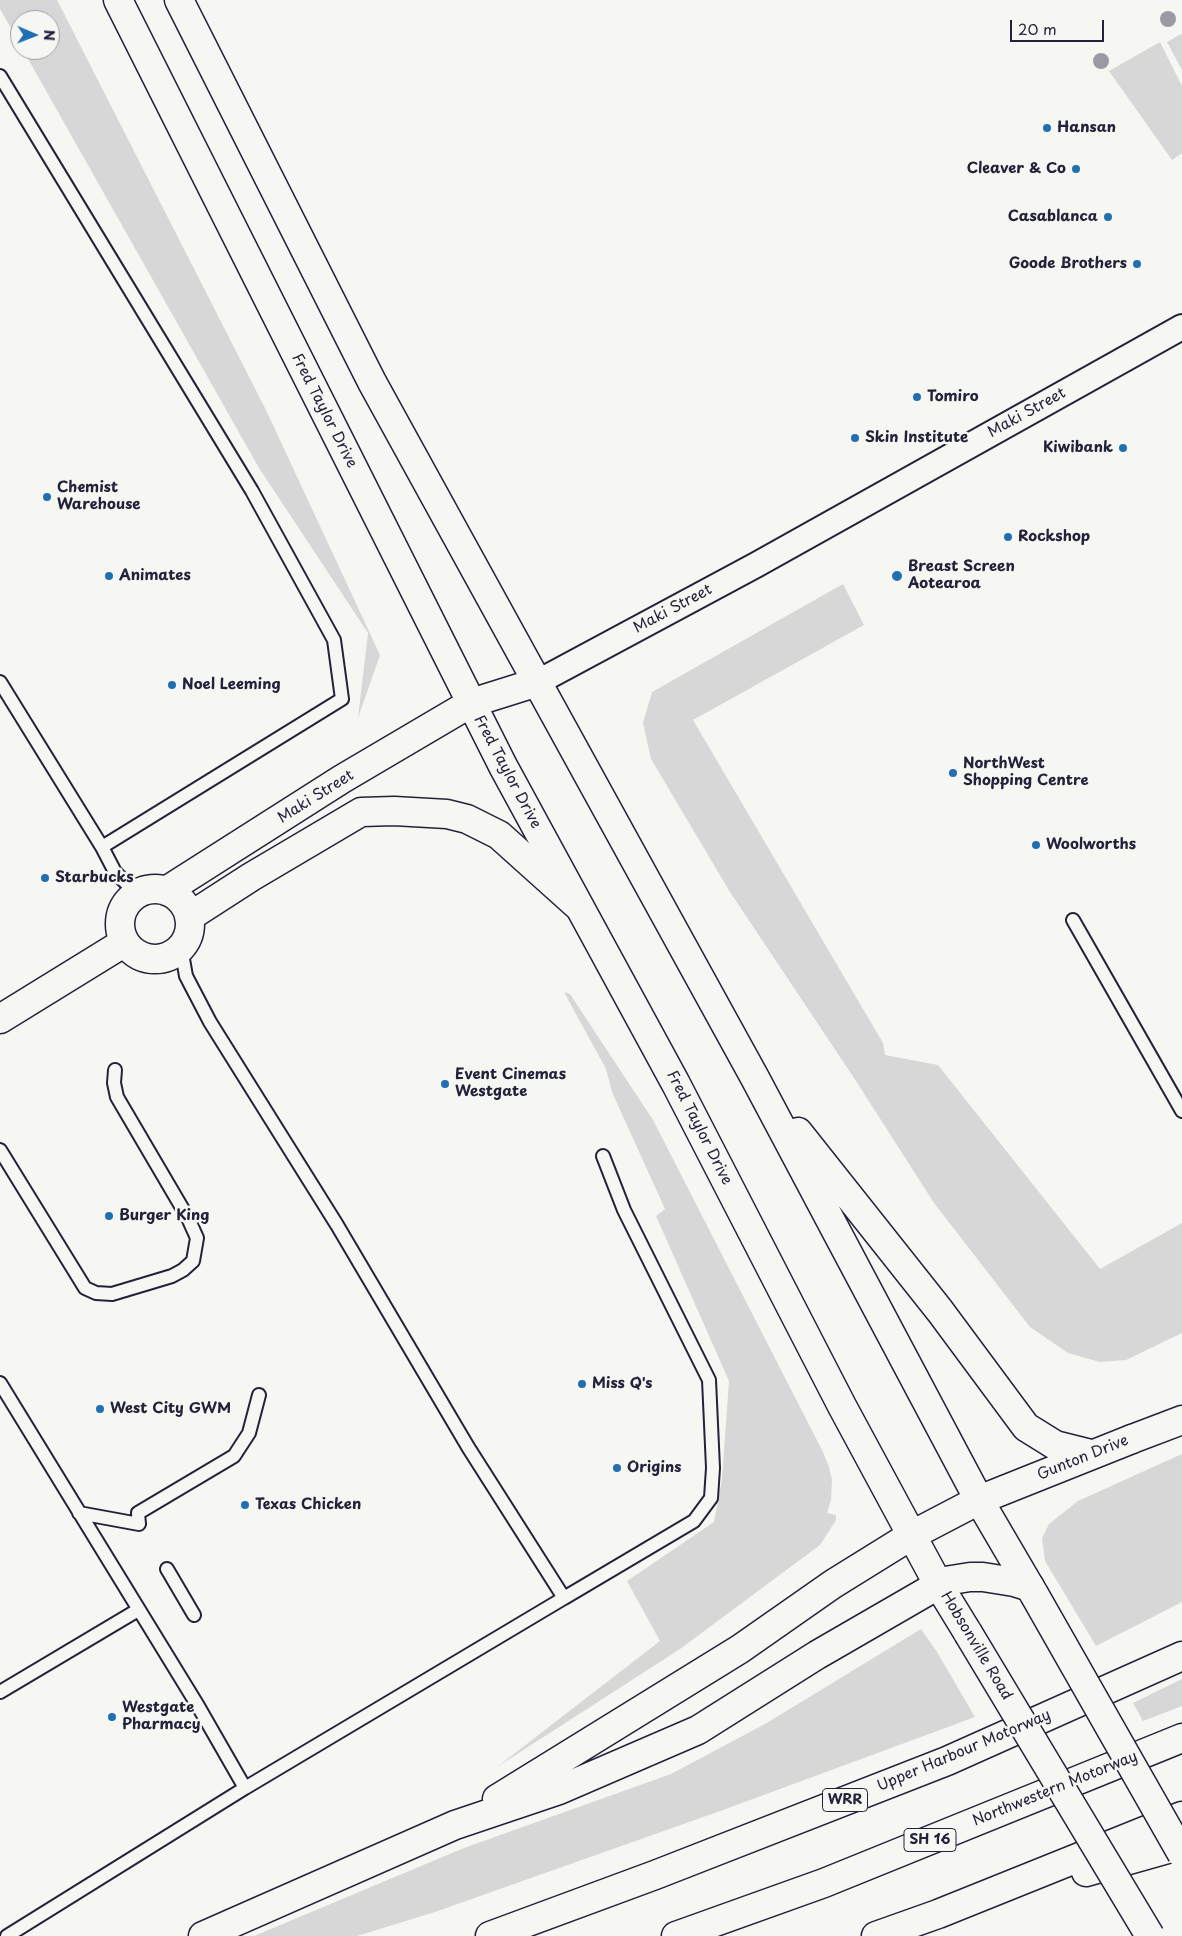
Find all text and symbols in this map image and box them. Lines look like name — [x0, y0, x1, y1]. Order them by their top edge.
north arrow — [10, 10, 60, 60]
scale bar — [1012, 10, 1106, 42]
text: 20 m — [1018, 17, 1057, 40]
text: N — [39, 30, 60, 41]
place label: Hansan — [1057, 119, 1116, 137]
marker: Hansan — [1041, 122, 1053, 134]
place label: Cleaver & Co — [967, 160, 1066, 178]
marker: Cleaver & Co — [1070, 163, 1082, 175]
place label: Casablanca — [1008, 208, 1098, 226]
marker: Casablanca — [1102, 211, 1114, 223]
place label: Goode Brothers — [1009, 255, 1127, 273]
marker: Goode Brothers — [1131, 258, 1143, 270]
street label: Fred Taylor Drive — [287, 351, 361, 471]
street label: Maki Street — [985, 384, 1069, 442]
place label: Tomiro — [927, 388, 979, 406]
marker: Tomiro — [911, 391, 923, 403]
place label: Skin Institute — [865, 429, 968, 447]
marker: Skin Institute — [849, 432, 861, 444]
place label: Kiwibank — [1043, 439, 1113, 457]
marker: Kiwibank — [1117, 442, 1129, 454]
place label: Chemist Warehouse — [57, 479, 141, 514]
marker: Chemist Warehouse — [41, 491, 53, 503]
place label: Rockshop — [1018, 528, 1090, 546]
marker: Rockshop — [1002, 531, 1014, 543]
place label: Breast Screen Aotearoa — [908, 558, 1015, 593]
place label: Animates — [119, 567, 191, 585]
marker: Breast Screen Aotearoa — [890, 569, 904, 583]
marker: Animates — [103, 570, 115, 582]
street label: Maki Street — [631, 581, 715, 637]
place label: Noel Leeming — [182, 676, 281, 694]
marker: Noel Leeming — [166, 679, 178, 691]
street label: Fred Taylor Drive — [470, 712, 544, 832]
place label: NorthWest Shopping Centre — [963, 755, 1089, 790]
street label: Maki Street — [275, 767, 357, 827]
marker: NorthWest Shopping Centre — [947, 767, 959, 779]
place label: Woolworths — [1046, 836, 1136, 854]
marker: Woolworths — [1030, 839, 1042, 851]
place label: Starbucks — [55, 869, 134, 887]
marker: Starbucks — [39, 872, 51, 884]
place label: Event Cinemas Westgate — [455, 1066, 566, 1101]
street label: Fred Taylor Drive — [662, 1068, 736, 1188]
marker: Event Cinemas Westgate — [439, 1078, 451, 1090]
place label: Burger King — [119, 1207, 209, 1225]
marker: Burger King — [103, 1210, 115, 1222]
place label: Miss Q's — [592, 1375, 652, 1393]
marker: Miss Q's — [576, 1378, 588, 1390]
place label: West City GWM — [110, 1400, 231, 1418]
marker: West City GWM — [94, 1403, 106, 1415]
street label: Gunton Drive — [1035, 1432, 1131, 1484]
place label: Origins — [627, 1459, 681, 1477]
marker: Origins — [611, 1462, 623, 1474]
place label: Texas Chicken — [255, 1496, 361, 1514]
marker: Texas Chicken — [239, 1499, 251, 1511]
street label: Hobsonville Road — [936, 1588, 1016, 1704]
place label: Westgate Pharmacy — [122, 1699, 201, 1734]
street label: Upper Harbour Motorway — [875, 1706, 1053, 1796]
marker: Westgate Pharmacy — [106, 1711, 118, 1723]
street label: Northwestern Motorway — [970, 1748, 1140, 1830]
road number: WRR — [822, 1788, 868, 1812]
road number: SH 16 — [904, 1828, 956, 1852]

